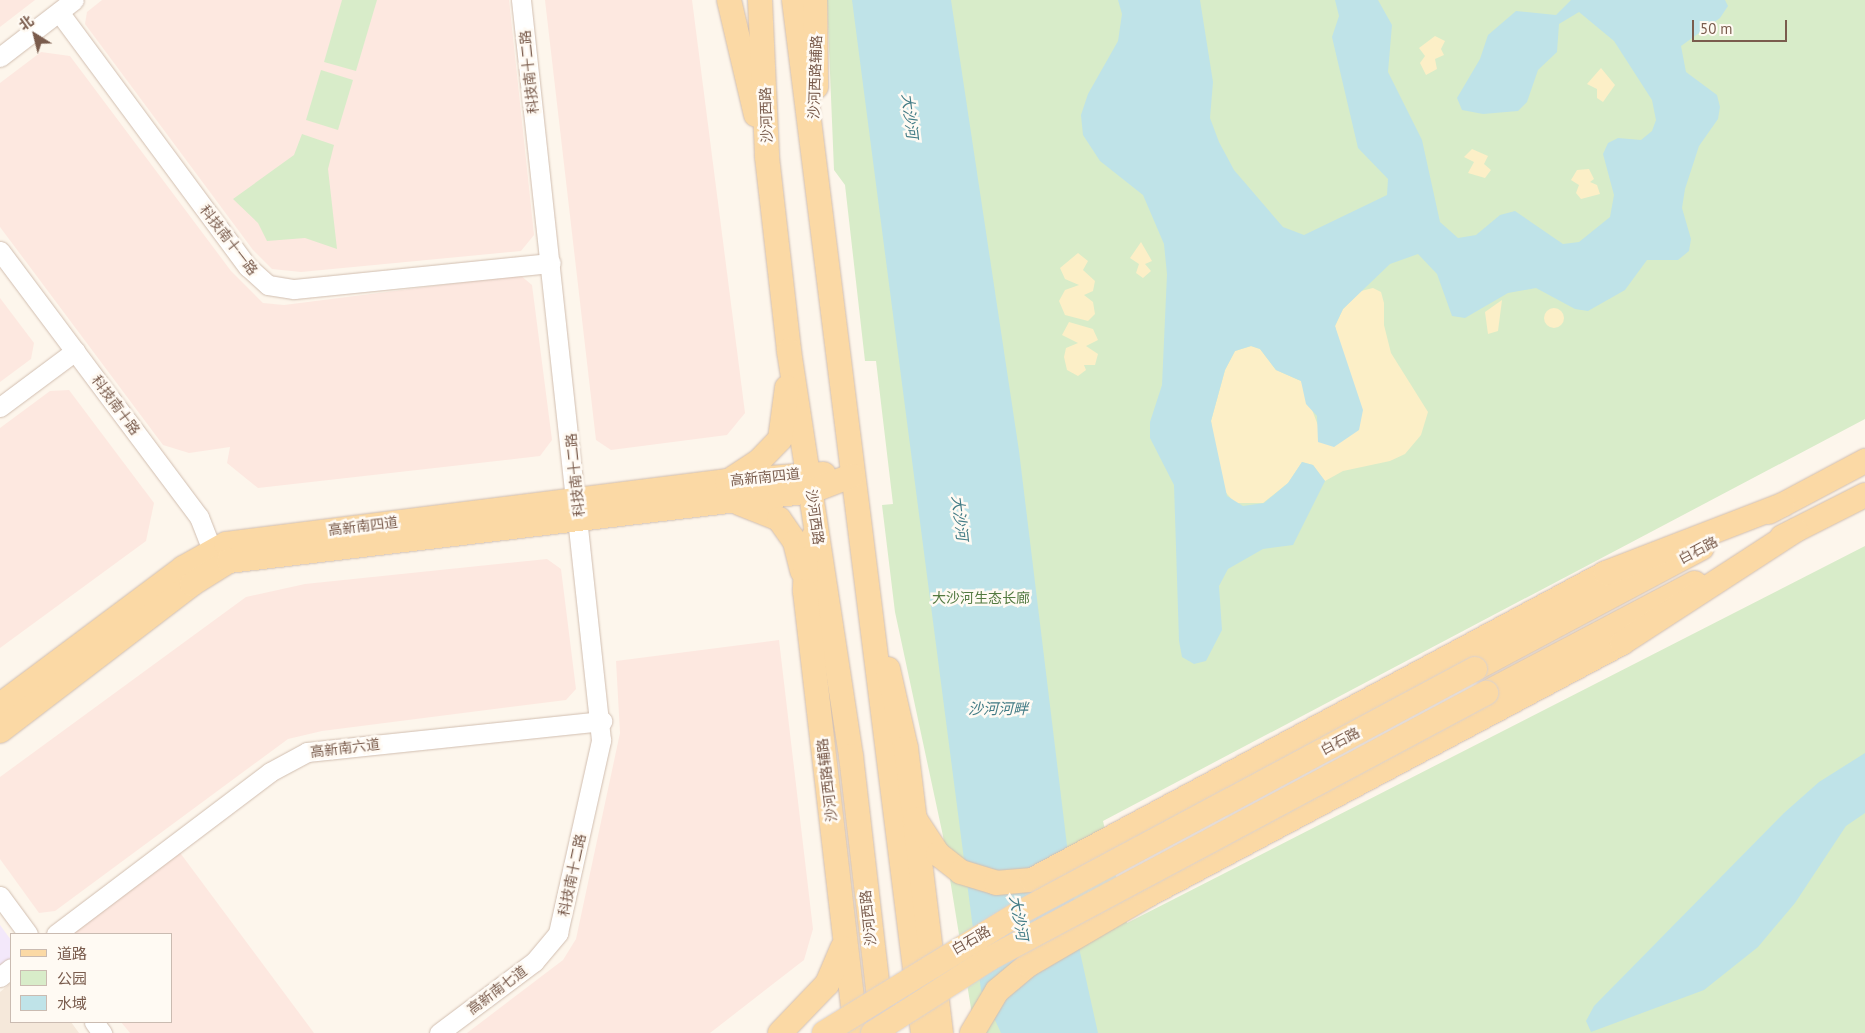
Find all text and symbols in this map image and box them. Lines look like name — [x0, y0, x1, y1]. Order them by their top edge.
north arrow — [10, 10, 60, 60]
scale bar — [1695, 10, 1790, 42]
text: 北 — [15, 11, 37, 34]
text: 50 m — [1700, 19, 1733, 38]
street label: 科技南十二路 — [516, 29, 542, 115]
street label: 沙河西路辅路 — [805, 35, 825, 119]
street label: 沙河西路 — [757, 87, 775, 143]
water label: 大沙河 — [898, 93, 922, 139]
street label: 科技南十一路 — [197, 202, 261, 278]
street label: 科技南十路 — [88, 372, 144, 438]
street label: 科技南十二路 — [562, 432, 588, 518]
street label: 高新南四道 — [729, 465, 801, 489]
street label: 沙河西路 — [803, 488, 827, 546]
water label: 大沙河 — [948, 495, 972, 541]
street label: 高新南四道 — [327, 513, 399, 539]
street label: 白石路 — [1676, 533, 1720, 567]
park label: 大沙河生态长廊 — [932, 590, 1030, 606]
water label: 沙河河畔 — [968, 700, 1028, 718]
street label: 白石路 — [1318, 724, 1362, 758]
street label: 高新南六道 — [309, 735, 381, 761]
street label: 沙河西路辅路 — [814, 737, 840, 823]
street label: 科技南十二路 — [555, 832, 589, 918]
street label: 沙河西路 — [857, 889, 879, 947]
water label: 大沙河 — [1006, 894, 1032, 942]
street label: 白石路 — [949, 922, 993, 958]
legend — [10, 933, 172, 1023]
text: 道路 — [57, 944, 87, 963]
street label: 高新南七道 — [464, 962, 530, 1018]
text: 公园 — [57, 969, 87, 988]
text: 水域 — [57, 994, 87, 1013]

